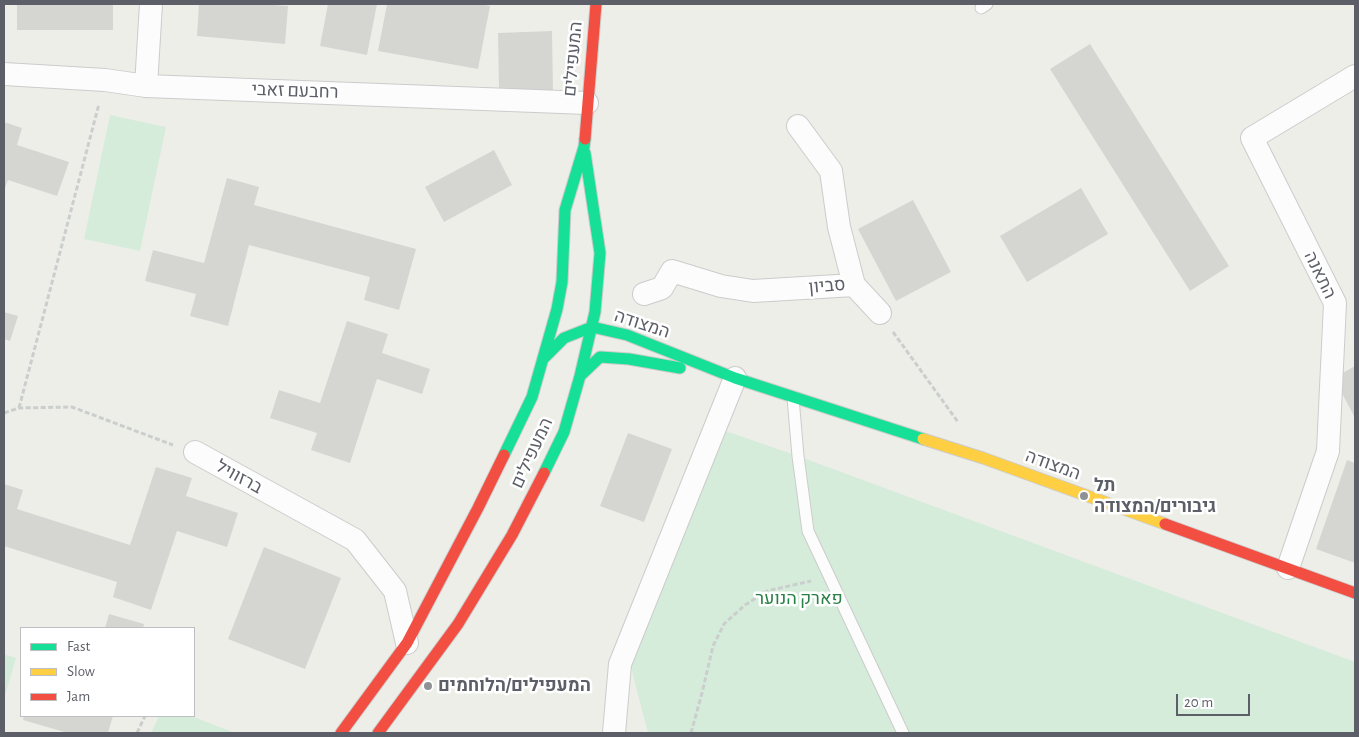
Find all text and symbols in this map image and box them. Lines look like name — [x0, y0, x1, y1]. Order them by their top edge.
street label: המעפילים — [559, 21, 587, 97]
street label: רחבעם זאבי — [251, 79, 339, 103]
street label: התאנה — [1299, 248, 1341, 302]
street label: סביון — [808, 274, 846, 298]
street label: המצודה — [612, 305, 672, 343]
street label: המעפילים — [506, 414, 558, 492]
street label: המצודה — [1022, 445, 1084, 485]
street label: ברזוויל — [212, 455, 266, 499]
place label: תל גיבורים/המצודה — [1094, 475, 1216, 518]
marker: תל גיבורים/המצודה — [1078, 490, 1090, 502]
park label: פארק הנוער — [755, 588, 843, 610]
legend — [20, 627, 195, 717]
text: Fast — [67, 639, 90, 654]
text: Slow — [67, 664, 95, 679]
place label: המעפילים/הלוחמים — [438, 675, 591, 697]
marker: המעפילים/הלוחמים — [422, 680, 434, 692]
scale bar — [1179, 684, 1253, 716]
text: Jam — [67, 689, 90, 704]
text: 20 m — [1184, 695, 1213, 710]

